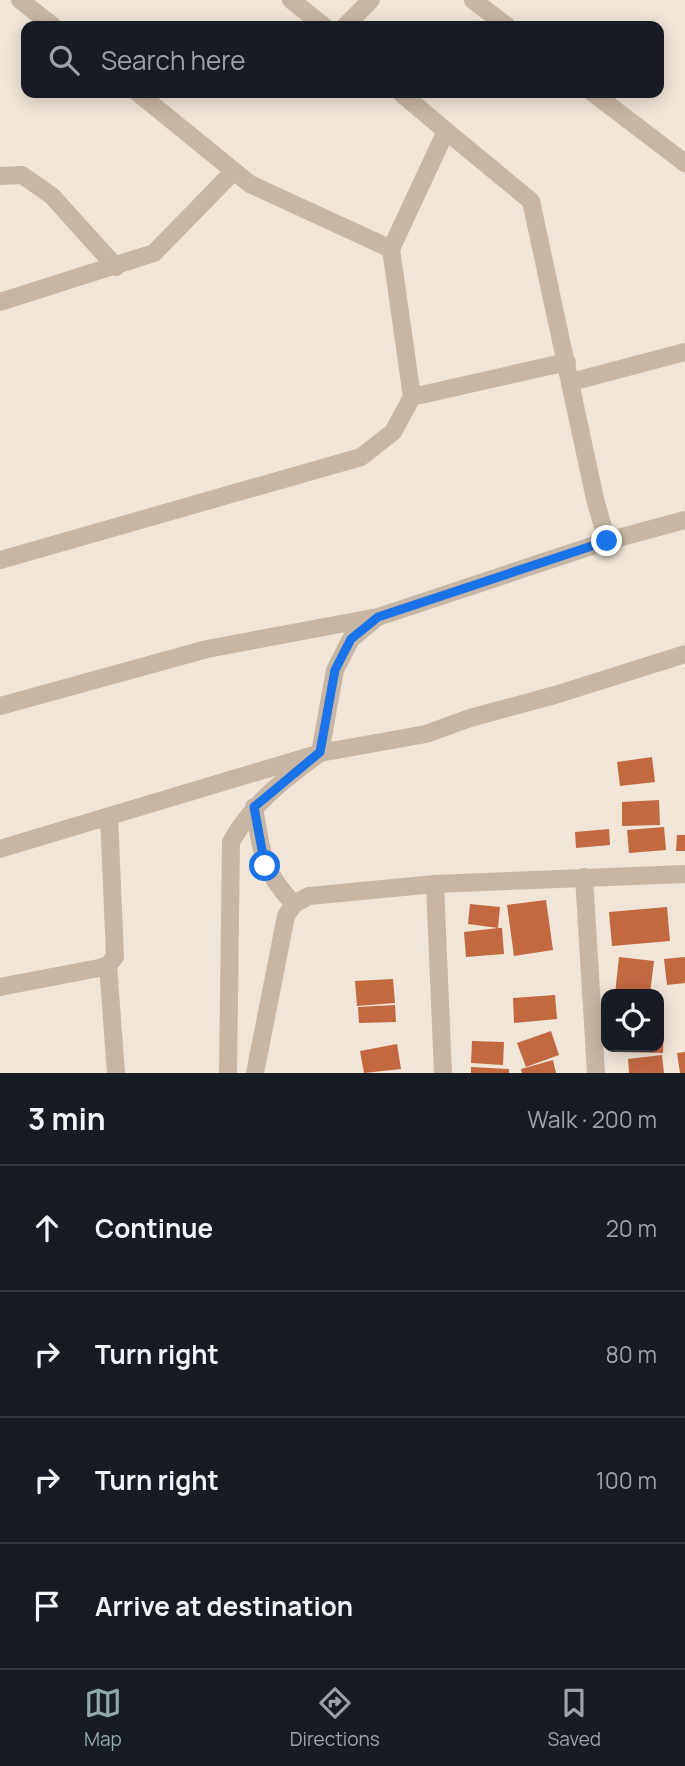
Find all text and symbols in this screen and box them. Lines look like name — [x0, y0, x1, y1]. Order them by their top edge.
search box — [21, 21, 664, 98]
icon: search — [45, 41, 83, 79]
text: Search here — [101, 42, 246, 78]
route end — [591, 525, 622, 556]
route start — [249, 850, 280, 881]
map controls — [601, 989, 664, 1052]
button: locate — [601, 989, 664, 1052]
text: 3 min — [28, 1098, 106, 1139]
text: Walk · 200 m — [527, 1103, 657, 1135]
icon: ahead — [28, 1209, 66, 1247]
text: Continue — [95, 1210, 213, 1246]
text: 20 m — [606, 1212, 657, 1244]
icon: right — [28, 1335, 66, 1373]
text: Turn right — [95, 1336, 219, 1372]
text: 80 m — [606, 1338, 657, 1370]
icon: right — [28, 1461, 66, 1499]
text: Turn right — [95, 1462, 219, 1498]
text: 100 m — [596, 1464, 657, 1496]
icon: arrive — [28, 1587, 66, 1625]
text: Arrive at destination — [95, 1588, 353, 1624]
tab: Map — [84, 1684, 122, 1752]
tab: Directions — [290, 1684, 380, 1752]
tab: Saved — [548, 1684, 601, 1752]

